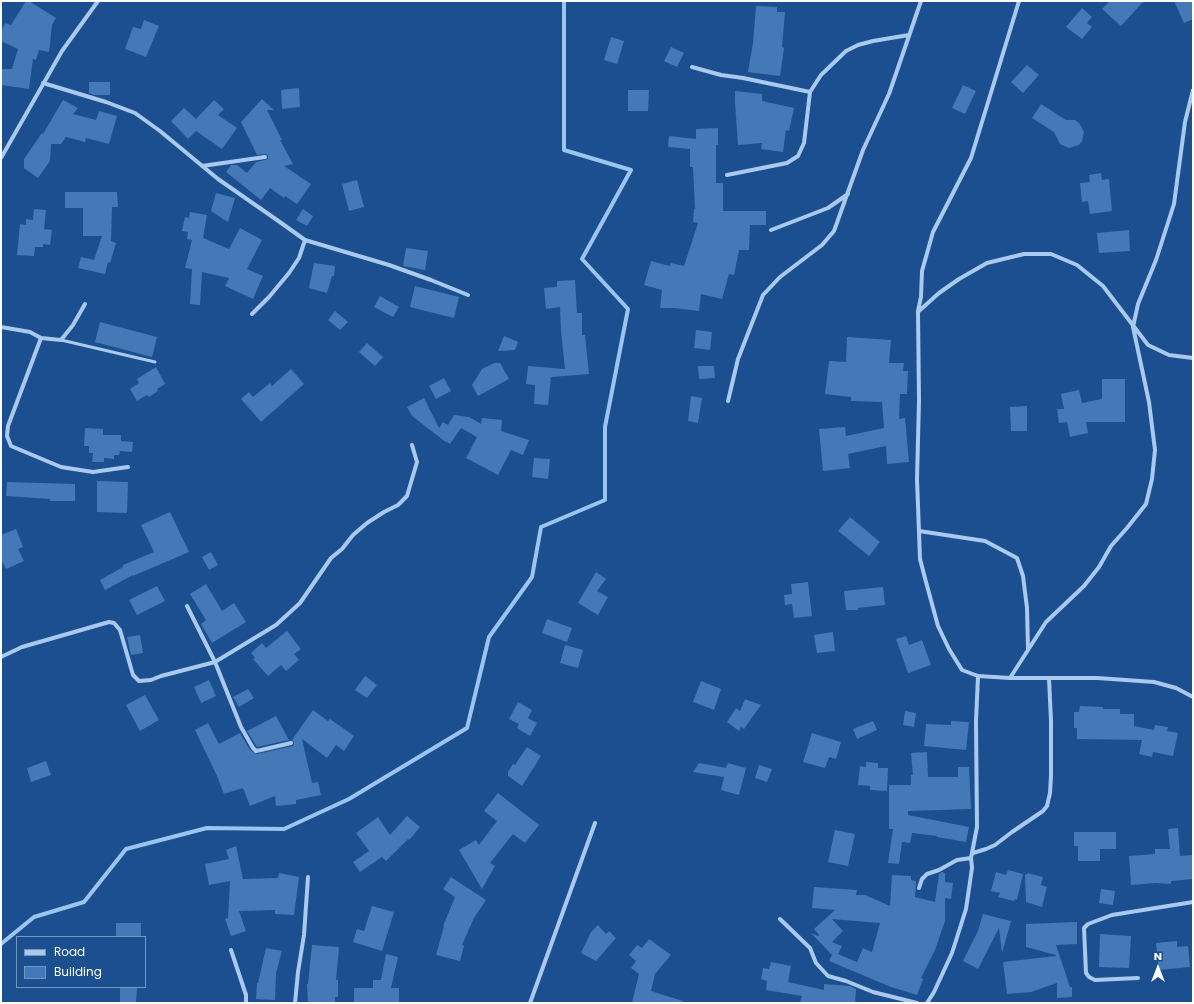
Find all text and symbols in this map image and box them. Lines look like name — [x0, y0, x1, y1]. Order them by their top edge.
legend — [16, 936, 146, 988]
text: Road — [54, 943, 85, 960]
north arrow — [1138, 948, 1178, 988]
text: N — [1154, 948, 1162, 964]
text: Building — [54, 963, 102, 980]

